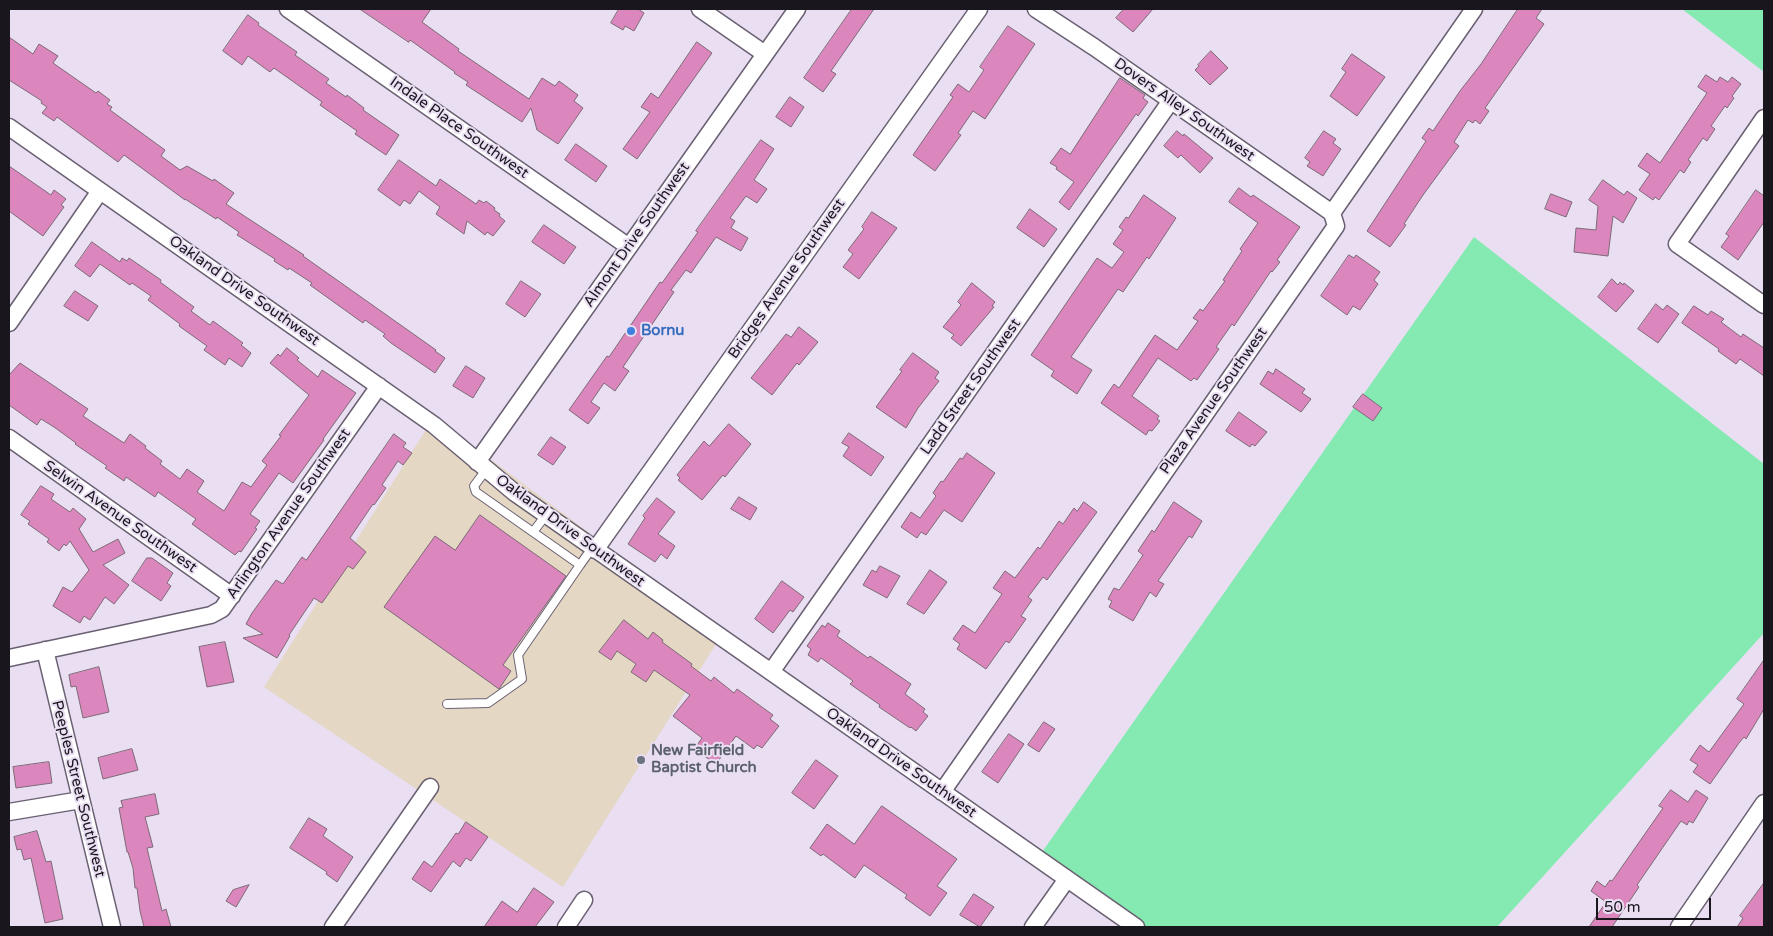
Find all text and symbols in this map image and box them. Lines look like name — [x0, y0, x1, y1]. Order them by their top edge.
street label: Dovers Alley Southwest — [1110, 55, 1258, 165]
street label: Indale Place Southwest — [386, 73, 532, 183]
street label: Almont Drive Southwest — [580, 159, 694, 311]
street label: Bridges Avenue Southwest — [725, 196, 849, 362]
street label: Oakland Drive Southwest — [165, 232, 323, 350]
street label: Ladd Street Southwest — [917, 315, 1025, 459]
place label: Bornu — [641, 322, 684, 340]
street label: Plaza Avenue Southwest — [1156, 324, 1272, 478]
marker: Bornu — [625, 325, 637, 337]
street label: Arlington Avenue Southwest — [223, 425, 355, 603]
street label: Selwin Avenue Southwest — [40, 457, 200, 577]
street label: Oakland Drive Southwest — [492, 471, 648, 591]
street label: Peeples Street Southwest — [47, 699, 109, 879]
street label: Oakland Drive Southwest — [822, 704, 980, 822]
place label: New Fairfield Baptist Church — [651, 742, 757, 777]
marker: New Fairfield Baptist Church — [635, 754, 647, 766]
scale bar — [1598, 888, 1713, 920]
text: 50 m — [1604, 898, 1641, 916]

